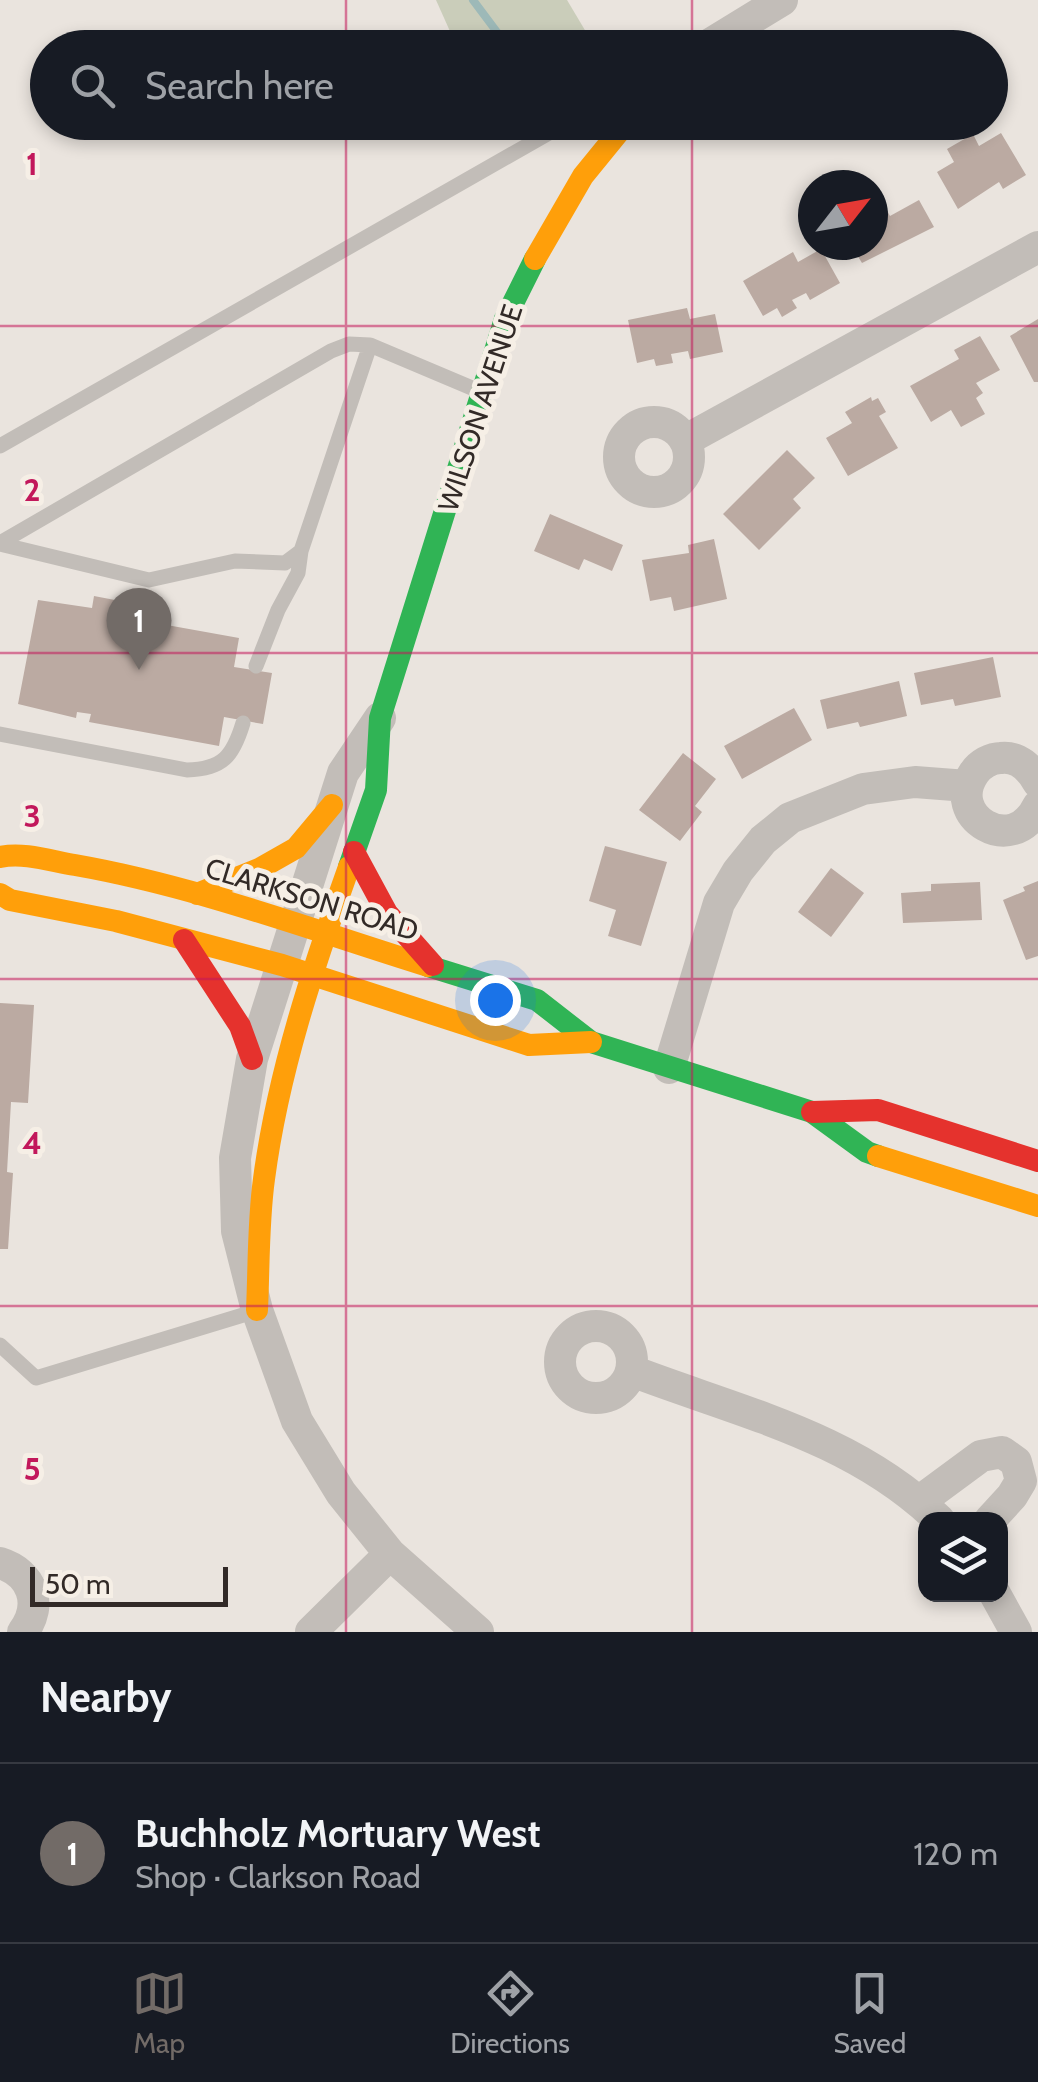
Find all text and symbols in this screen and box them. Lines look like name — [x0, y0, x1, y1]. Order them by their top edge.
search box — [30, 30, 1008, 140]
icon: search — [65, 58, 120, 113]
text: Search here — [145, 62, 334, 109]
text: 1 — [26, 144, 38, 183]
north arrow — [798, 170, 888, 260]
street label: WILSON AVENUE — [431, 300, 529, 516]
text: 2 — [24, 470, 40, 509]
pin: 1 — [106, 588, 172, 670]
text: 3 — [23, 796, 41, 835]
street label: CLARKSON ROAD — [201, 850, 423, 948]
your location — [470, 975, 521, 1026]
text: 4 — [22, 1123, 42, 1162]
text: 5 — [23, 1449, 41, 1488]
map controls — [918, 1512, 1008, 1602]
button: layers — [918, 1512, 1008, 1602]
scale bar — [30, 1562, 228, 1606]
text: 50 m — [45, 1567, 111, 1601]
text: Nearby — [40, 1671, 172, 1723]
text: Buchholz Mortuary West — [135, 1810, 541, 1857]
text: 1 — [67, 1834, 78, 1873]
text: 120 m — [913, 1834, 998, 1873]
text: Shop · Clarkson Road — [135, 1857, 421, 1896]
tab: Map — [132, 1966, 187, 2060]
tab: Directions — [450, 1966, 570, 2060]
tab: Saved — [834, 1966, 906, 2060]

